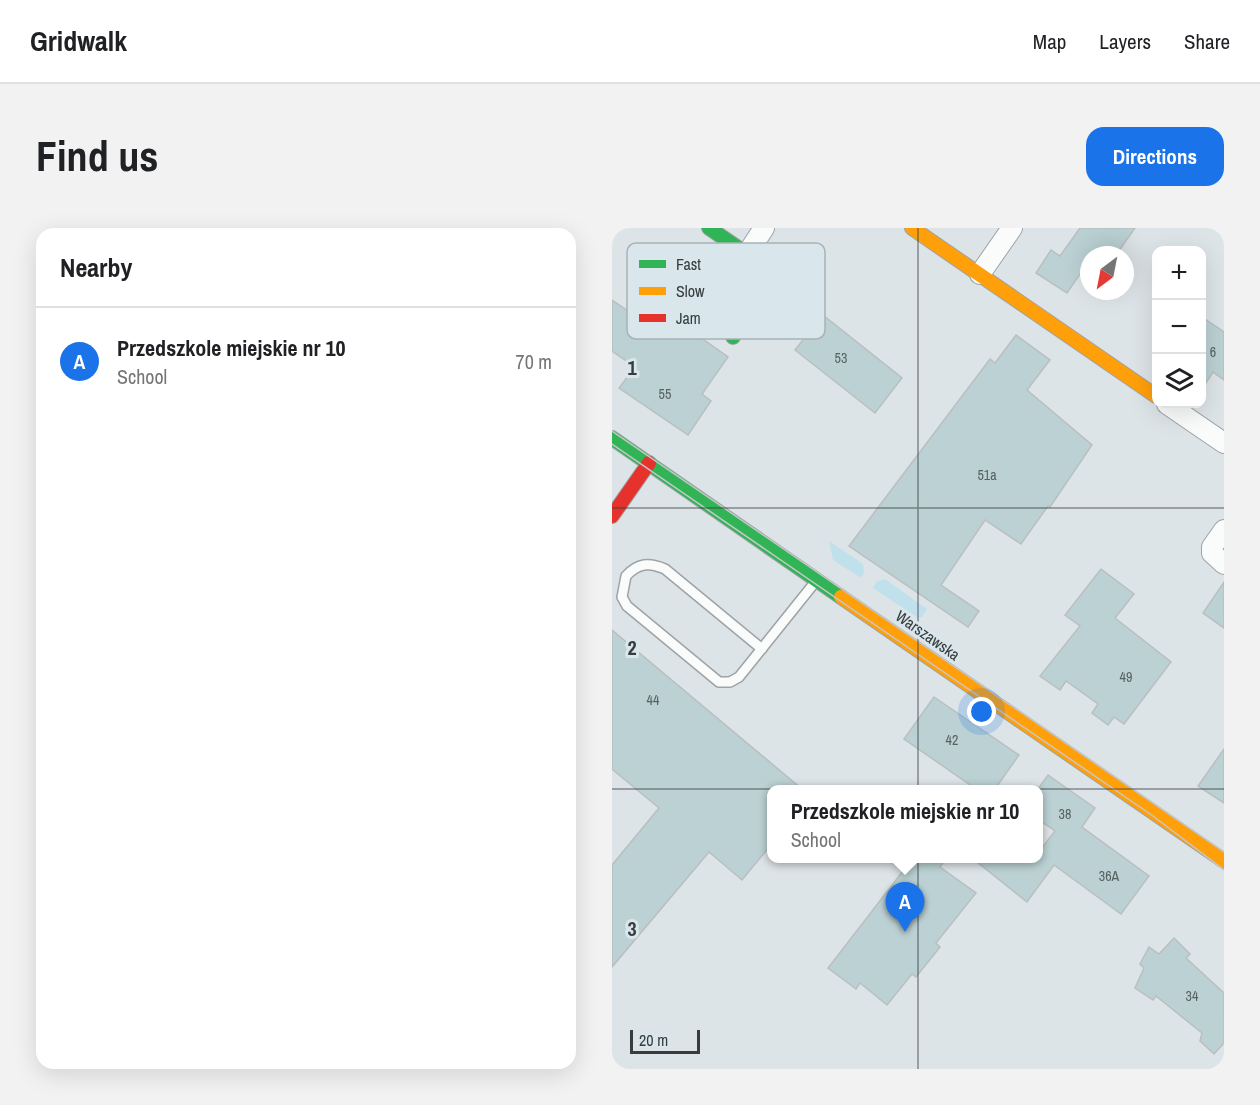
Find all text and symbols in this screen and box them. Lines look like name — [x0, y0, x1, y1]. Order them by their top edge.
text: Gridwalk — [30, 22, 127, 60]
text: Map — [1033, 27, 1066, 56]
text: Layers — [1099, 27, 1151, 56]
text: Share — [1184, 27, 1230, 56]
button: Directions — [1086, 127, 1224, 186]
text: Find us — [36, 128, 158, 184]
legend — [627, 243, 825, 339]
north arrow — [1080, 246, 1134, 300]
map controls — [1152, 246, 1206, 408]
button: + — [1152, 246, 1206, 300]
text: Nearby — [60, 250, 132, 285]
text: Fast — [676, 253, 701, 275]
text: Slow — [676, 280, 705, 302]
button: − — [1152, 300, 1206, 354]
text: Jam — [676, 307, 701, 329]
text: Przedszkole miejskie nr 10 — [117, 333, 346, 363]
house number: 6 — [1210, 343, 1216, 361]
text: A — [74, 348, 85, 375]
text: 70 m — [516, 348, 552, 375]
house number: 53 — [835, 349, 847, 367]
text: 1 — [627, 354, 637, 381]
button: layers — [1152, 354, 1206, 408]
text: School — [117, 363, 167, 390]
house number: 55 — [659, 385, 671, 403]
house number: 51a — [977, 466, 997, 484]
street label: Warszawska — [891, 605, 965, 666]
text: 2 — [627, 634, 637, 661]
house number: 49 — [1120, 668, 1132, 686]
house number: 44 — [647, 691, 660, 709]
your location — [967, 697, 996, 726]
house number: 42 — [946, 731, 958, 749]
popup — [767, 785, 1043, 863]
text: Przedszkole miejskie nr 10 — [791, 796, 1019, 826]
house number: 38 — [1059, 805, 1071, 823]
text: School — [791, 826, 841, 853]
house number: 36A — [1099, 867, 1120, 885]
pin: A — [886, 882, 924, 932]
text: 3 — [627, 915, 637, 942]
house number: 34 — [1186, 987, 1199, 1005]
scale bar — [630, 1027, 700, 1054]
text: 20 m — [639, 1029, 668, 1051]

